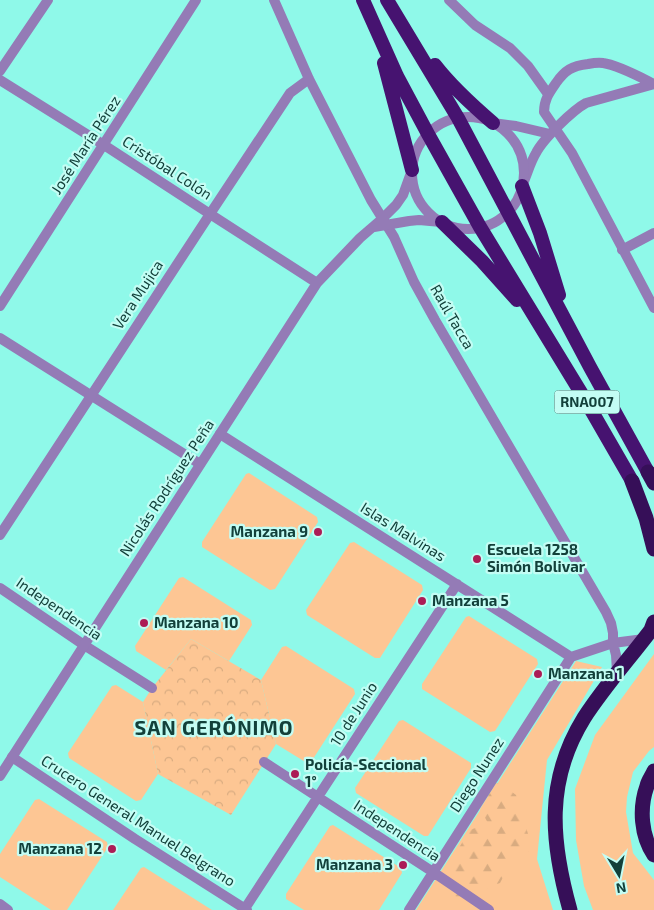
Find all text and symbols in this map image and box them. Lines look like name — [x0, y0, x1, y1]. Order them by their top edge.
street label: José María Pérez — [47, 92, 124, 197]
street label: Cristóbal Colón — [119, 132, 216, 203]
street label: Vera Mujica — [108, 256, 167, 333]
street label: Raúl Tacca — [427, 281, 479, 352]
road number: RNA007 — [554, 391, 620, 414]
street label: Nicolás Rodríguez Peña — [115, 416, 217, 559]
street label: Islas Malvinas — [358, 498, 449, 564]
place label: Manzana 9 — [231, 522, 308, 540]
marker: Manzana 9 — [312, 526, 324, 538]
place label: Escuela 1258 Simón Bolivar — [487, 540, 586, 575]
marker: Escuela 1258 Simón Bolivar — [471, 553, 483, 565]
street label: Independencia — [13, 573, 106, 643]
place label: Manzana 5 — [432, 591, 509, 609]
marker: Manzana 5 — [416, 595, 428, 607]
place label: Manzana 10 — [154, 613, 238, 631]
marker: Manzana 10 — [138, 617, 150, 629]
place label: Manzana 1 — [548, 664, 623, 682]
marker: Manzana 1 — [532, 668, 544, 680]
street label: 10 de Junio — [326, 678, 380, 749]
district label: SAN GERÓNIMO — [134, 715, 294, 739]
street label: Diego Nunez — [445, 734, 507, 815]
street label: Crucero General Manuel Belgrano — [38, 751, 239, 890]
place label: Policía-Seccional 1° — [305, 755, 427, 790]
marker: Policía-Seccional 1° — [289, 768, 301, 780]
street label: Independencia — [351, 796, 444, 865]
place label: Manzana 12 — [18, 839, 102, 857]
marker: Manzana 12 — [106, 843, 118, 855]
north arrow — [594, 850, 644, 900]
place label: Manzana 3 — [316, 855, 393, 873]
marker: Manzana 3 — [397, 859, 409, 871]
text: N — [615, 879, 628, 898]

